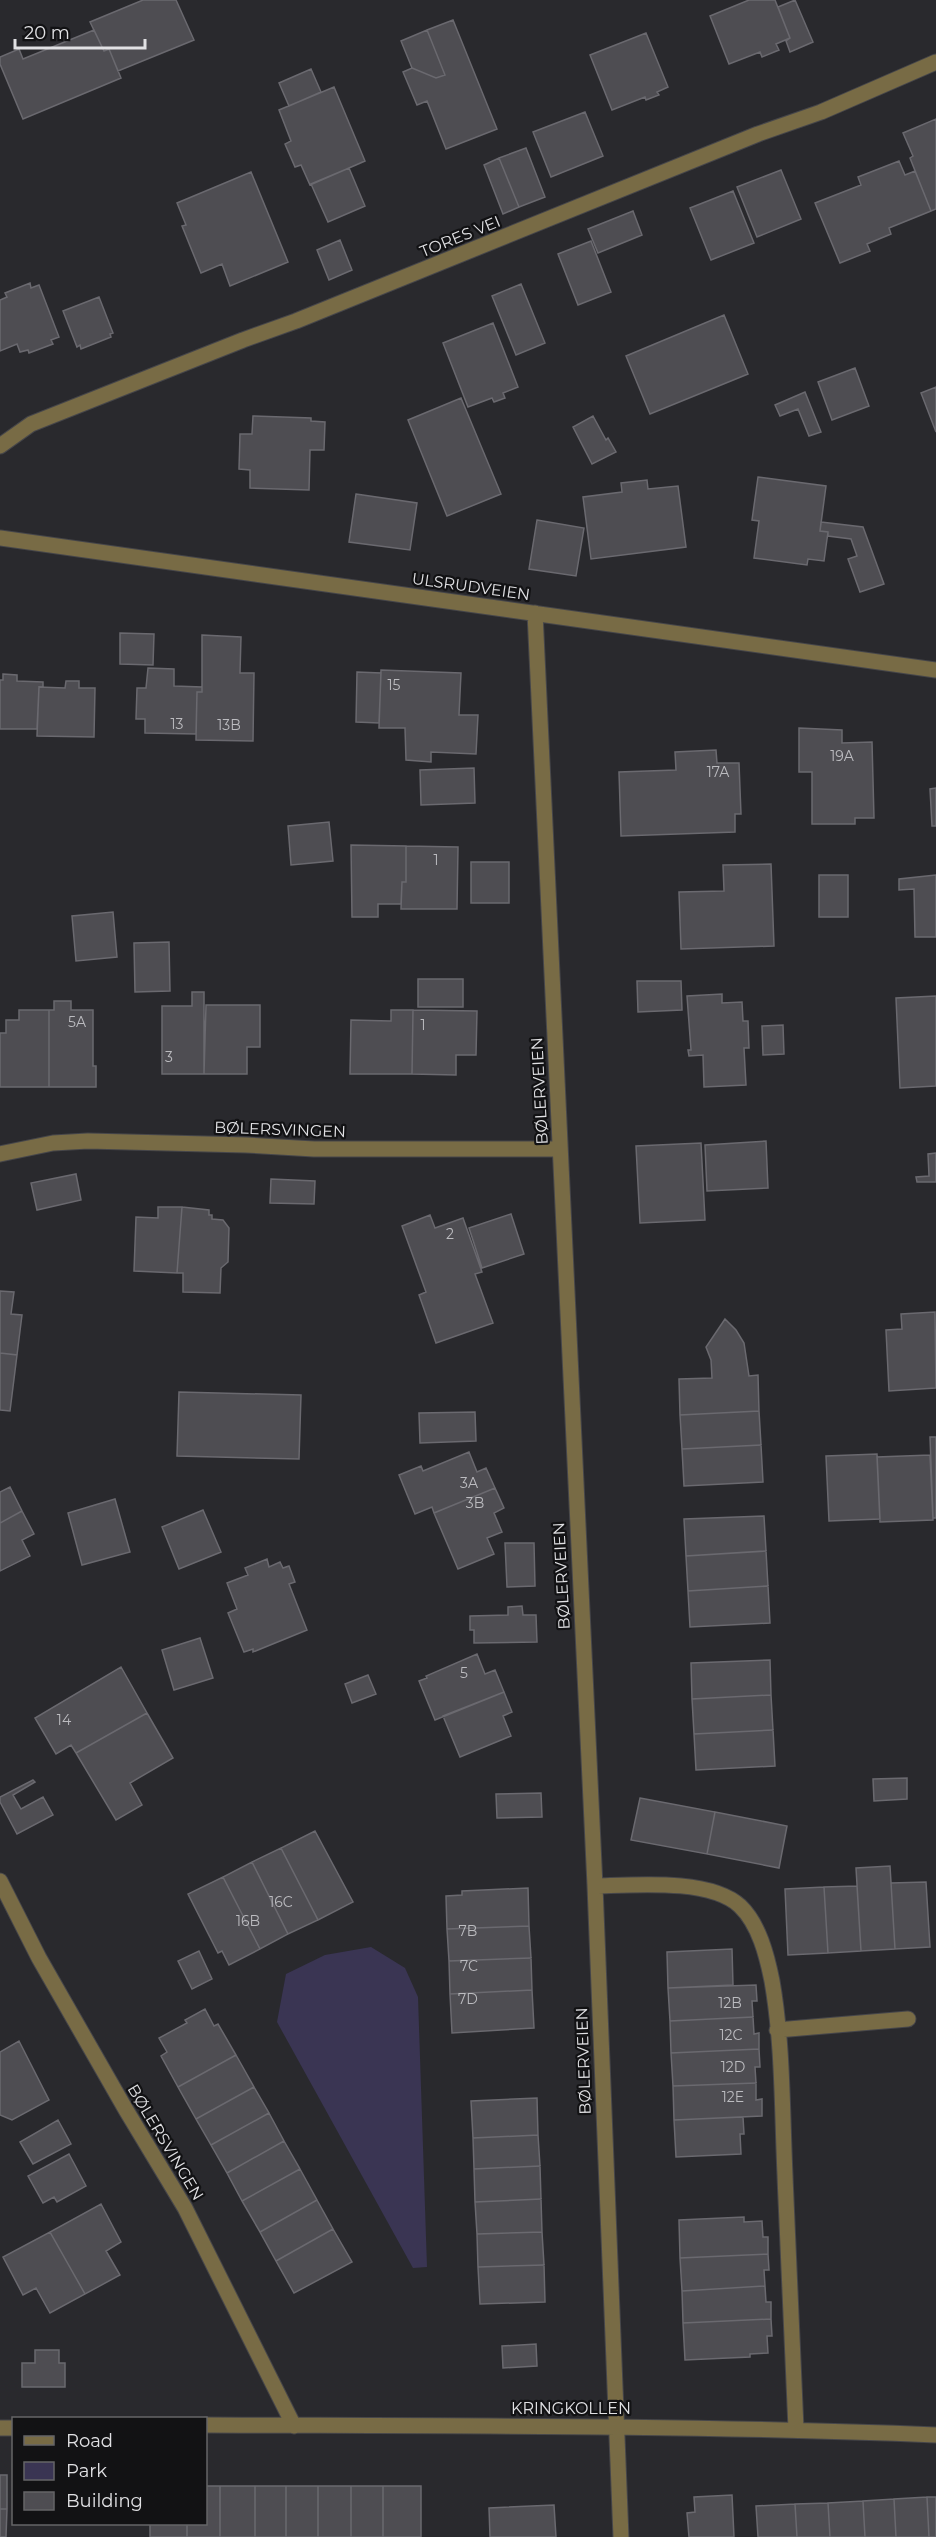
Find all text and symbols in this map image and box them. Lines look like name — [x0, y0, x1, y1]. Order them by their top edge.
scale bar — [15, 12, 146, 50]
text: 20 m — [24, 22, 70, 44]
street label: TORES VEI — [417, 212, 503, 261]
street label: ULSRUDVEIEN — [411, 569, 531, 604]
house number: 15 — [388, 676, 401, 694]
house number: 13 — [171, 715, 184, 733]
house number: 13B — [217, 716, 241, 734]
house number: 19A — [830, 747, 855, 765]
house number: 17A — [707, 763, 730, 781]
house number: 1 — [433, 851, 439, 869]
house number: 5A — [68, 1013, 87, 1031]
house number: 1 — [420, 1016, 426, 1034]
street label: BØLERVEIEN — [527, 1037, 552, 1145]
house number: 3 — [165, 1048, 173, 1066]
street label: BØLERSVINGEN — [214, 1118, 346, 1141]
house number: 2 — [446, 1225, 454, 1243]
house number: 3A — [460, 1474, 479, 1492]
house number: 3B — [466, 1494, 484, 1512]
street label: BØLERVEIEN — [549, 1522, 574, 1630]
house number: 5 — [460, 1664, 468, 1682]
house number: 14 — [57, 1711, 72, 1729]
house number: 16C — [269, 1893, 293, 1911]
house number: 16B — [236, 1912, 260, 1930]
house number: 7B — [459, 1922, 477, 1940]
house number: 7C — [460, 1957, 478, 1975]
house number: 7D — [458, 1990, 478, 2008]
house number: 12B — [718, 1994, 742, 2012]
street label: BØLERVEIEN — [572, 2007, 595, 2115]
house number: 12C — [720, 2026, 743, 2044]
house number: 12D — [721, 2058, 745, 2076]
street label: BØLERSVINGEN — [123, 2081, 208, 2204]
house number: 12E — [722, 2088, 744, 2106]
street label: KRINGKOLLEN — [511, 2399, 631, 2418]
legend — [12, 2417, 207, 2525]
text: Road — [66, 2430, 113, 2452]
text: Park — [66, 2460, 107, 2482]
text: Building — [66, 2490, 143, 2512]

